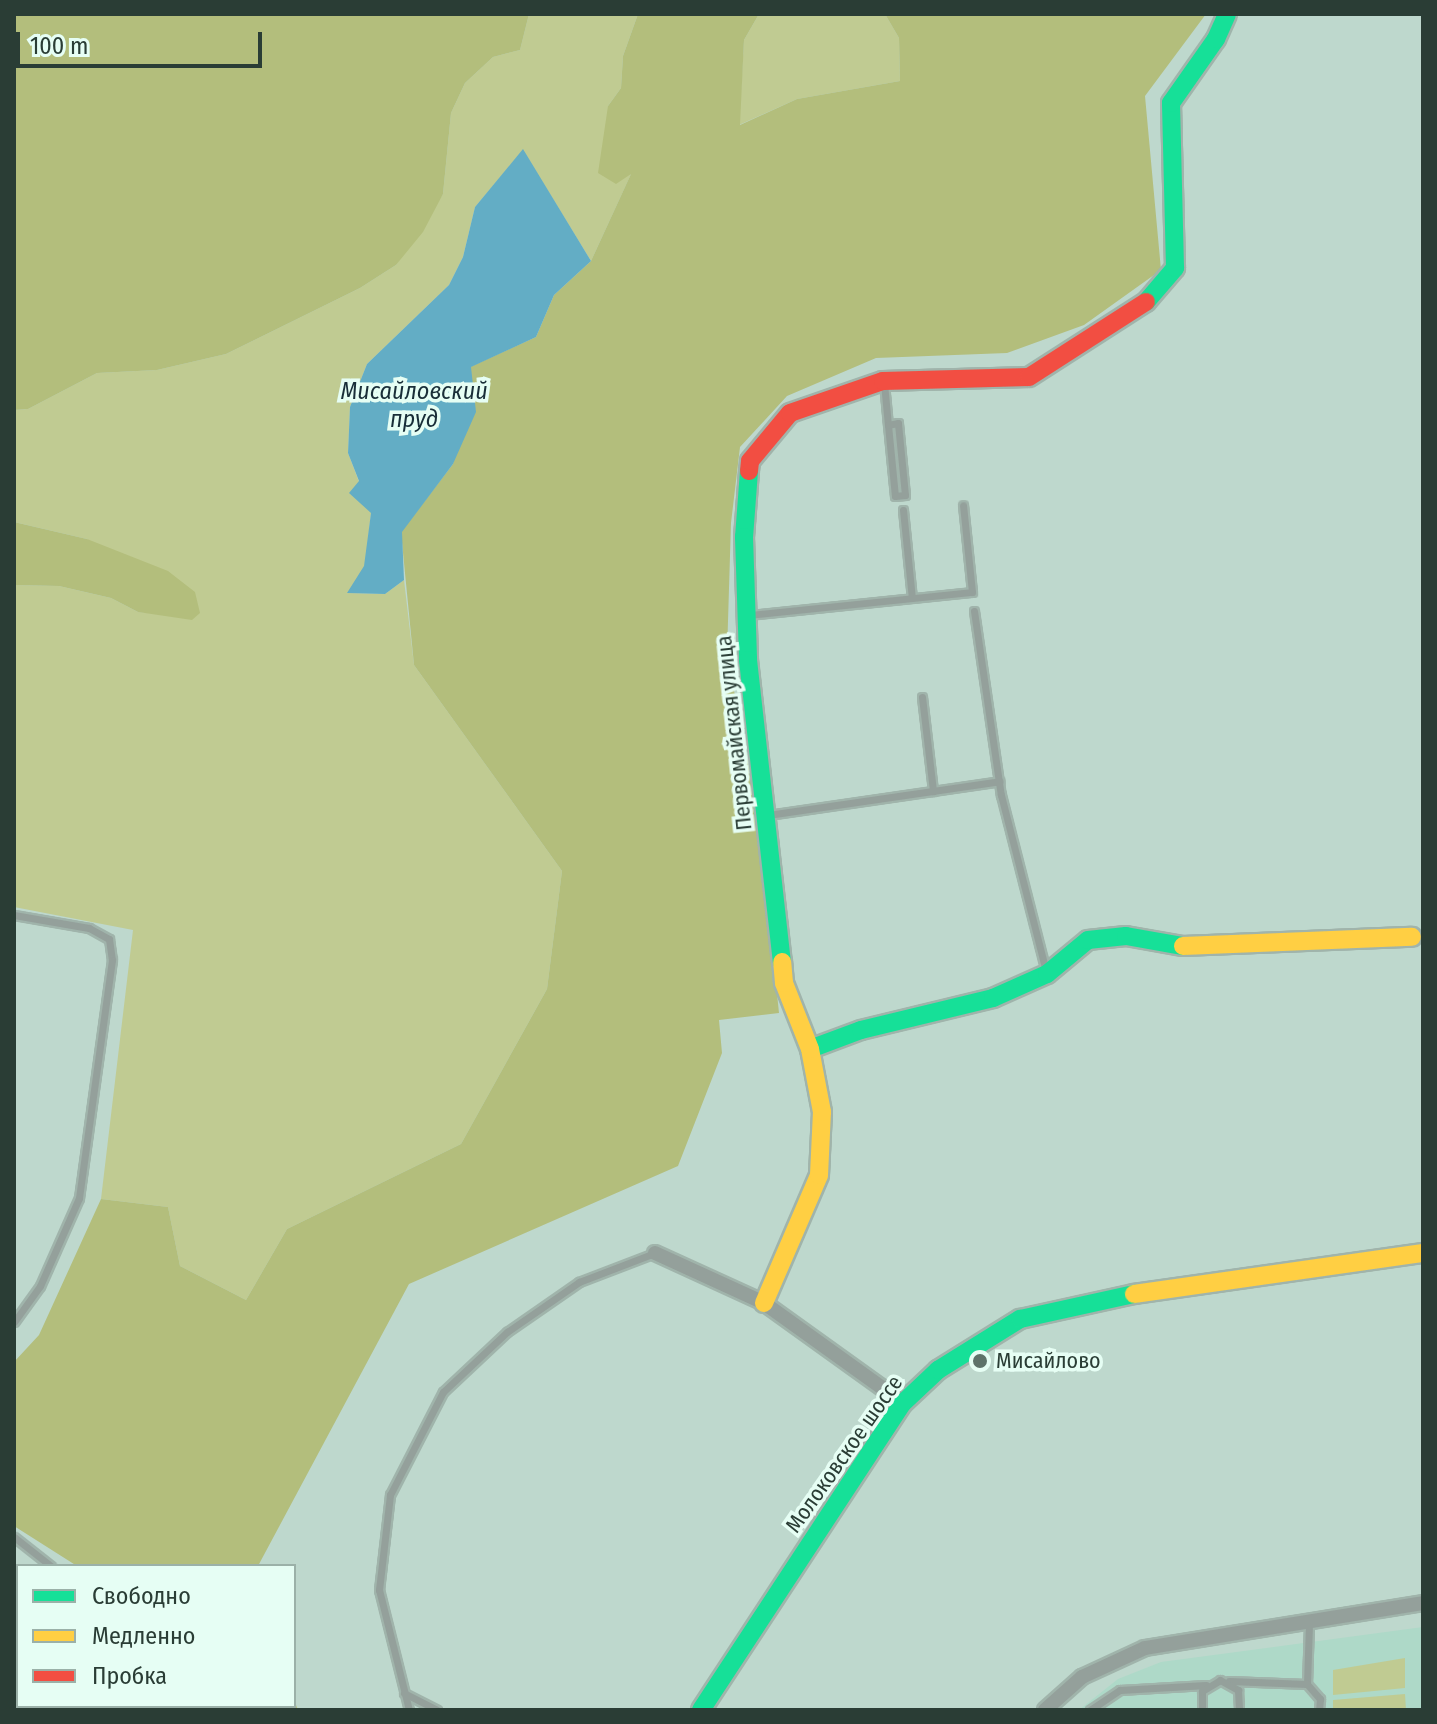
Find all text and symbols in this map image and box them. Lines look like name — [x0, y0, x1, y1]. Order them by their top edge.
scale bar — [20, 16, 266, 66]
text: 100 m — [30, 32, 88, 60]
water label: Мисайловский пруд — [340, 378, 488, 434]
street label: Первомайская улица — [711, 634, 757, 832]
place label: Мисайлово — [996, 1348, 1101, 1374]
marker: Мисайлово — [971, 1352, 989, 1370]
street label: Молоковское шоссе — [780, 1370, 908, 1538]
legend — [16, 1564, 296, 1708]
text: Свободно — [92, 1582, 191, 1610]
text: Медленно — [92, 1622, 195, 1650]
text: Пробка — [92, 1662, 167, 1690]

